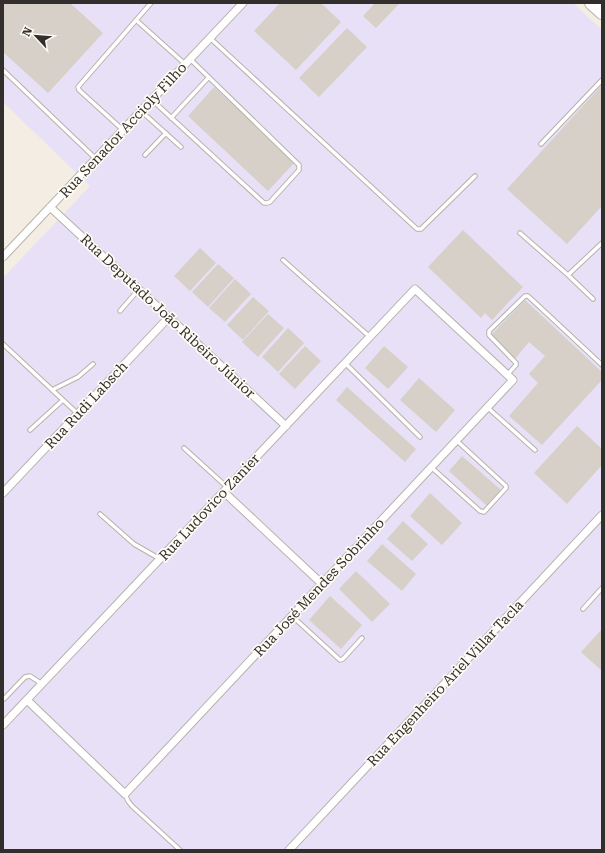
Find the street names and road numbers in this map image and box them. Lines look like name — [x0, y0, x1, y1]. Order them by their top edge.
street label: Rua Senador Accioly Filho — [56, 59, 190, 201]
street label: Rua Deputado João Ribeiro Júnior — [77, 231, 259, 401]
street label: Rua Rudi Labsch — [41, 358, 131, 452]
street label: Rua Ludovico Zanier — [155, 450, 263, 564]
street label: Rua José Mendes Sobrinho — [251, 514, 387, 660]
street label: Rua Engenheiro Ariel Villar Tacla — [364, 596, 527, 769]

